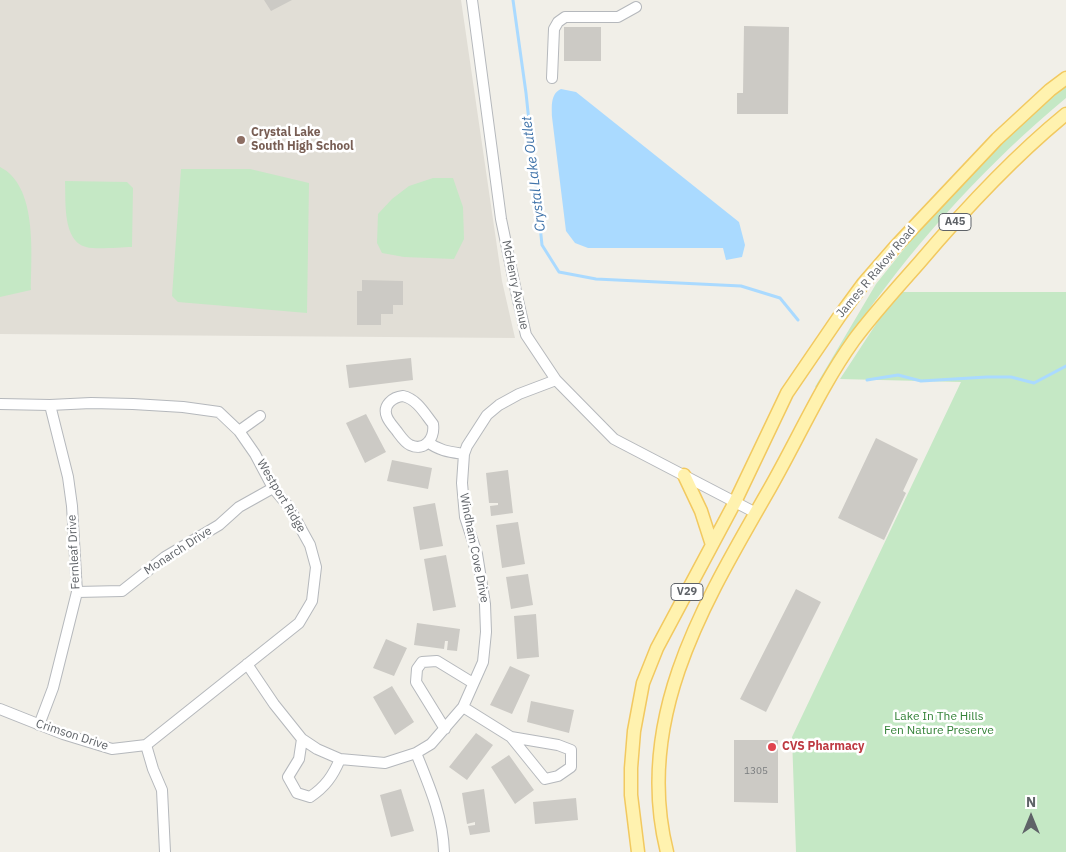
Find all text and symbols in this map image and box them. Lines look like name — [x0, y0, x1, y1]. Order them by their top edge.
water label: Crystal Lake Outlet — [519, 116, 549, 232]
place label: Crystal Lake South High School — [251, 126, 354, 154]
marker: Crystal Lake South High School — [235, 134, 247, 146]
road number: A45 — [939, 213, 971, 230]
street label: James R Rakow Road — [833, 223, 919, 321]
street label: McHenry Avenue — [498, 239, 532, 331]
street label: Westport Ridge — [254, 457, 308, 535]
street label: Windham Cove Drive — [456, 492, 492, 604]
street label: Fernleaf Drive — [65, 514, 83, 590]
street label: Monarch Drive — [142, 524, 214, 578]
road number: V29 — [671, 584, 703, 600]
park label: Lake In The Hills Fen Nature Preserve — [884, 710, 994, 738]
street label: Crimson Drive — [34, 717, 110, 753]
place label: CVS Pharmacy — [782, 740, 864, 754]
marker: CVS Pharmacy — [766, 741, 778, 753]
house number: 1305 — [744, 765, 768, 777]
north arrow — [1006, 792, 1056, 842]
text: N — [1026, 793, 1036, 811]

